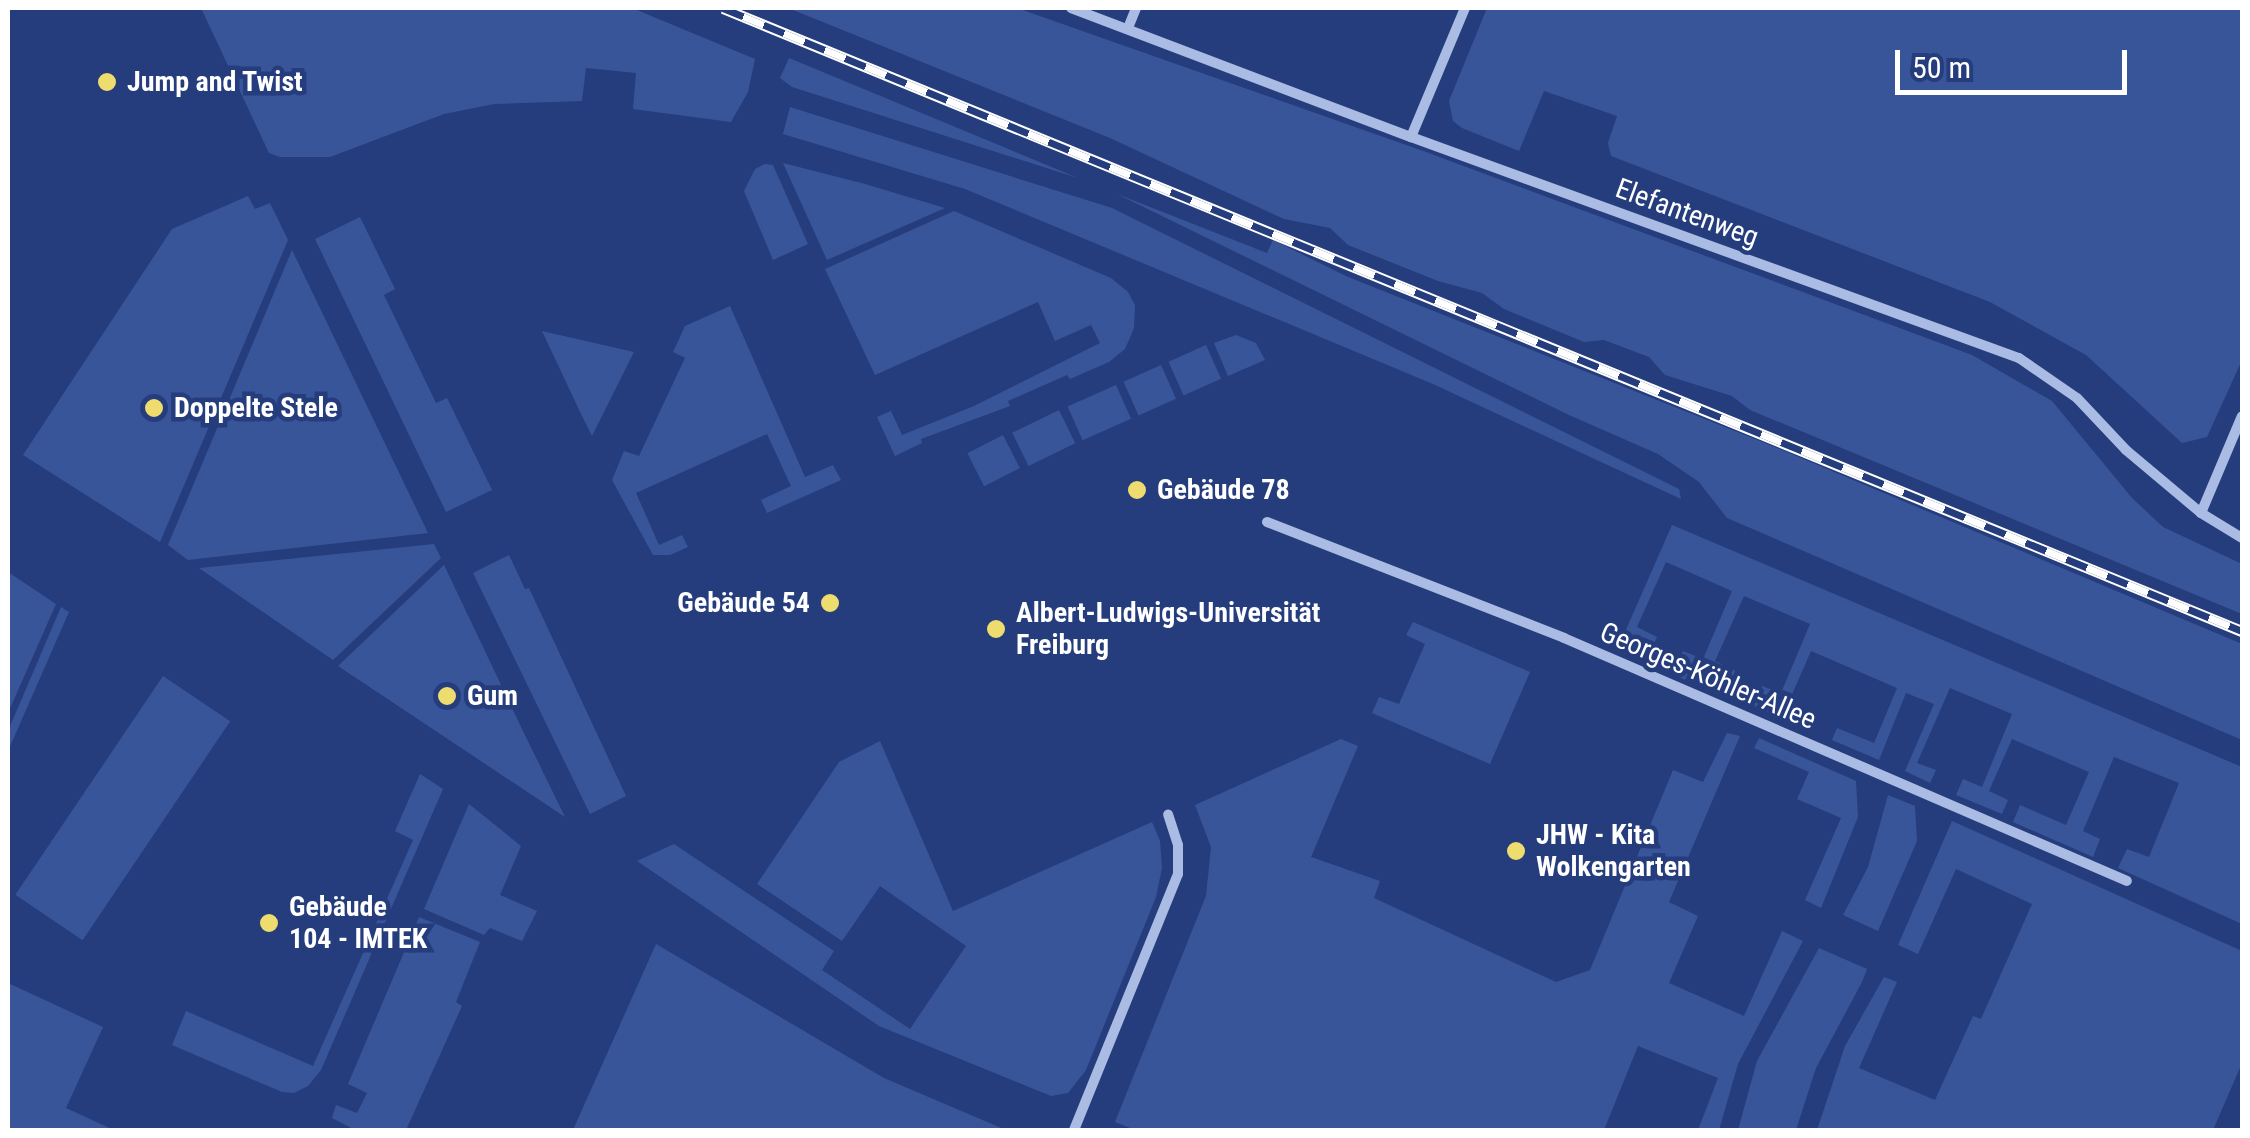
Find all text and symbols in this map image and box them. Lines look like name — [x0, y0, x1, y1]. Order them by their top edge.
scale bar — [1900, 30, 2132, 92]
text: 50 m — [1912, 50, 1971, 85]
place label: Jump and Twist — [127, 65, 304, 99]
marker: Jump and Twist — [96, 71, 118, 93]
street label: Elefantenweg — [1611, 172, 1763, 254]
place label: Doppelte Stele — [174, 391, 338, 425]
marker: Doppelte Stele — [143, 397, 165, 419]
place label: Gebäude 78 — [1157, 473, 1290, 507]
marker: Gebäude 78 — [1126, 479, 1148, 501]
place label: Gebäude 54 — [677, 586, 810, 620]
marker: Gebäude 54 — [819, 592, 841, 614]
place label: Albert-Ludwigs-Universität Freiburg — [1016, 596, 1320, 662]
street label: Georges-Köhler-Allee — [1595, 615, 1821, 737]
marker: Albert-Ludwigs-Universität Freiburg — [985, 618, 1007, 640]
place label: Gum — [467, 679, 518, 713]
marker: Gum — [436, 685, 458, 707]
place label: JHW - Kita Wolkengarten — [1536, 818, 1691, 884]
marker: JHW - Kita Wolkengarten — [1505, 840, 1527, 862]
place label: Gebäude 104 - IMTEK — [289, 890, 427, 956]
marker: Gebäude 104 - IMTEK — [258, 912, 280, 934]

